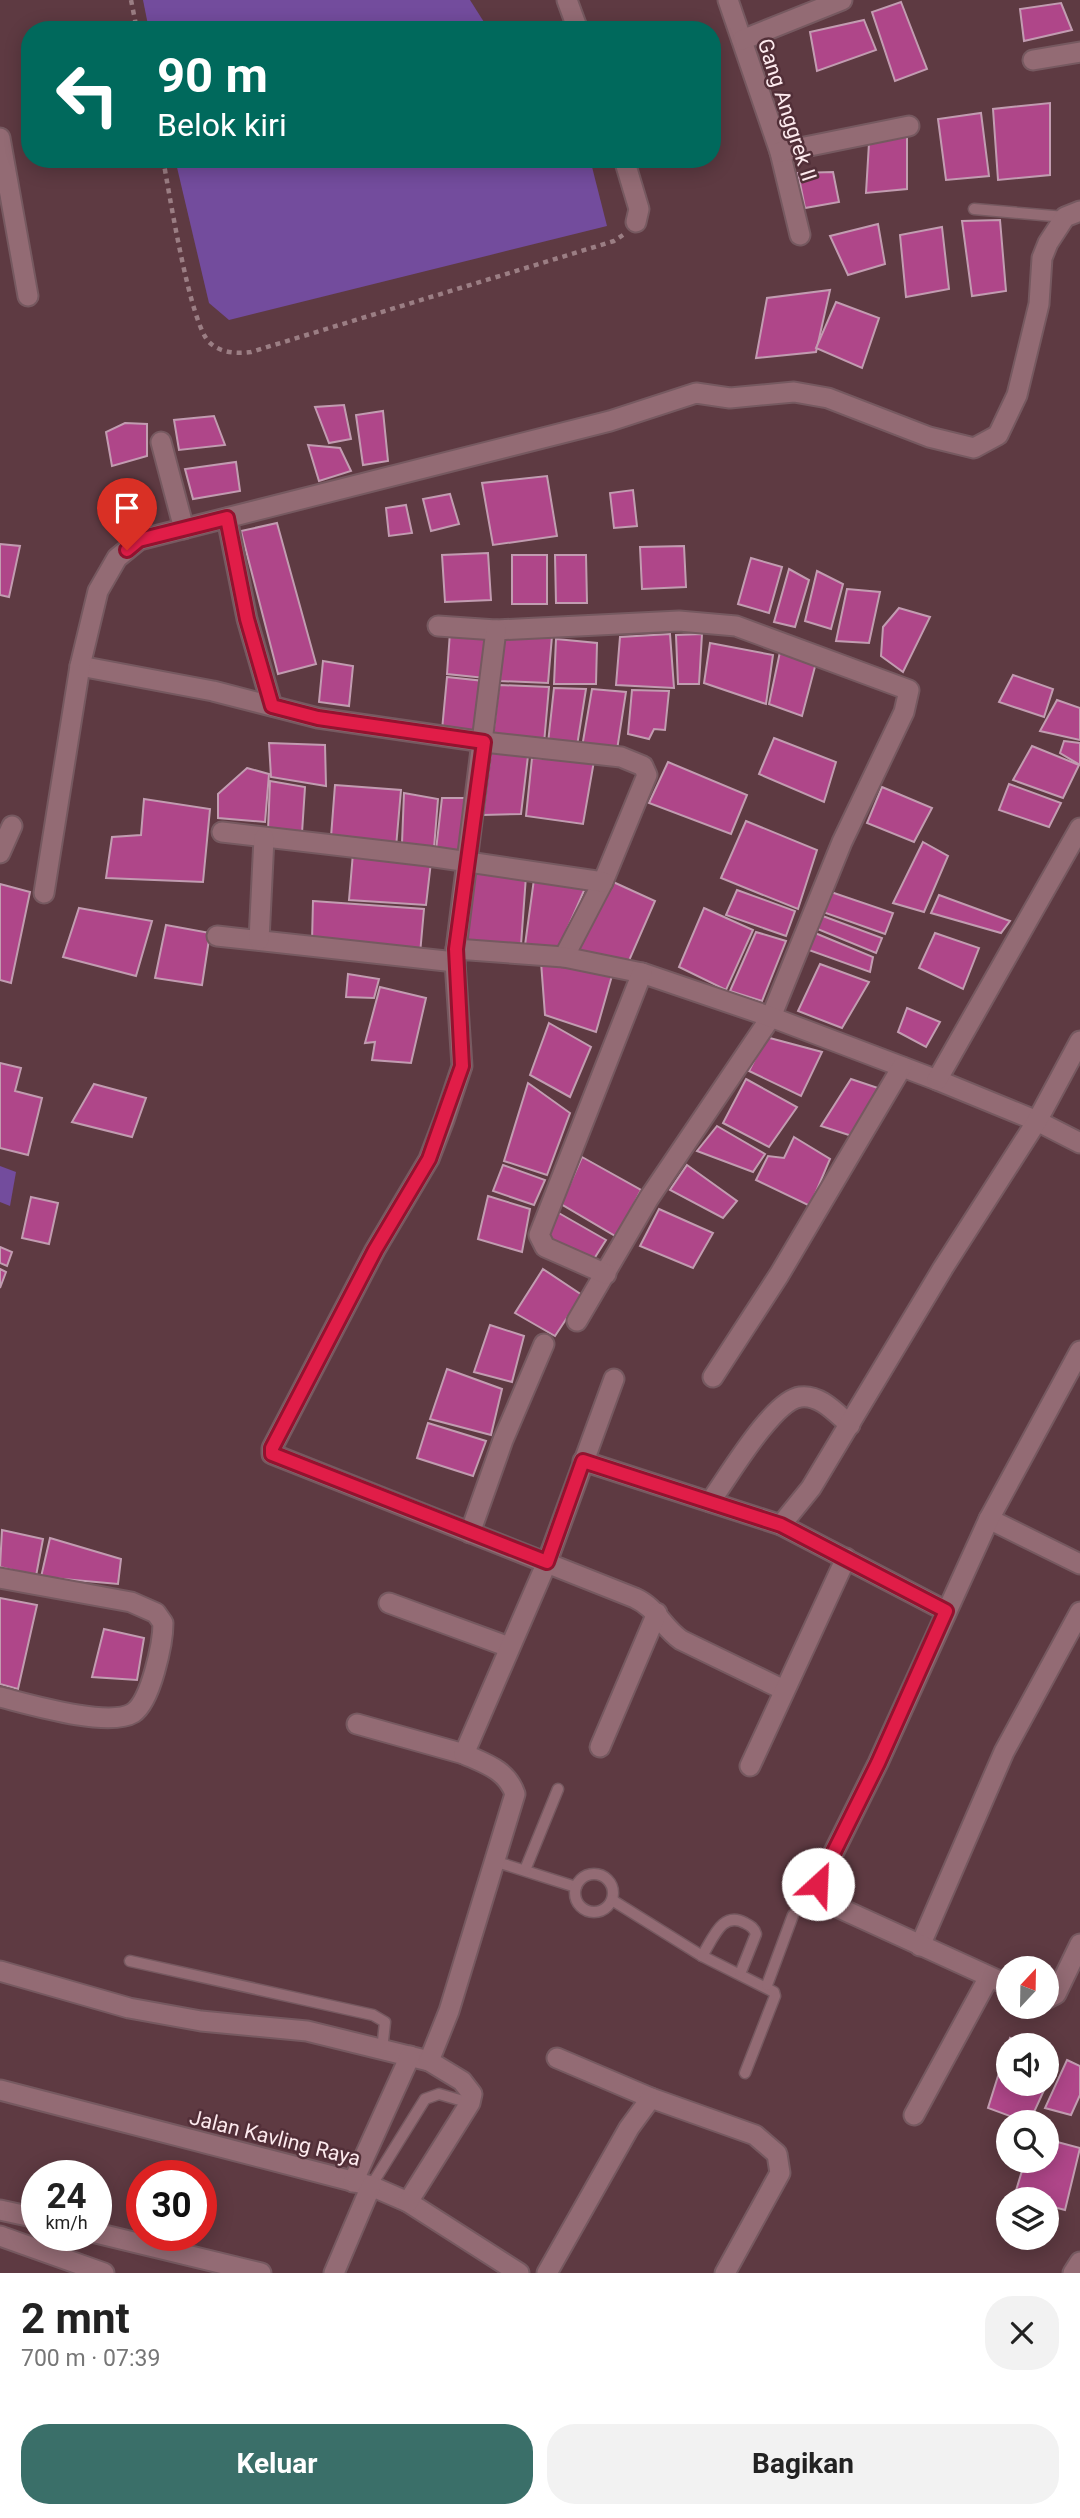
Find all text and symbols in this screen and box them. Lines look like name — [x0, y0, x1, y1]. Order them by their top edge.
street label: Gang Anggrek II — [753, 36, 821, 184]
text: 90 m — [157, 47, 268, 104]
icon: left — [42, 49, 133, 140]
text: Belok kiri — [157, 106, 287, 144]
pin — [97, 478, 157, 550]
icon: arrive — [108, 489, 146, 527]
position arrow — [781, 1847, 855, 1921]
north arrow — [996, 1956, 1059, 2020]
map controls — [996, 1956, 1059, 2250]
button: sound — [996, 2033, 1059, 2096]
street label: Jalan Kavling Raya — [187, 2105, 363, 2171]
button: search — [996, 2110, 1059, 2173]
speed limit sign: 30 — [126, 2160, 217, 2251]
text: 24 — [46, 2176, 87, 2217]
button: layers — [996, 2187, 1059, 2250]
text: km/h — [45, 2212, 88, 2233]
text: 2 mnt — [21, 2294, 130, 2343]
button: close — [985, 2296, 1059, 2370]
text: 700 m · 07:39 — [21, 2345, 160, 2372]
button: Keluar — [21, 2424, 533, 2504]
button: Bagikan — [547, 2424, 1059, 2504]

